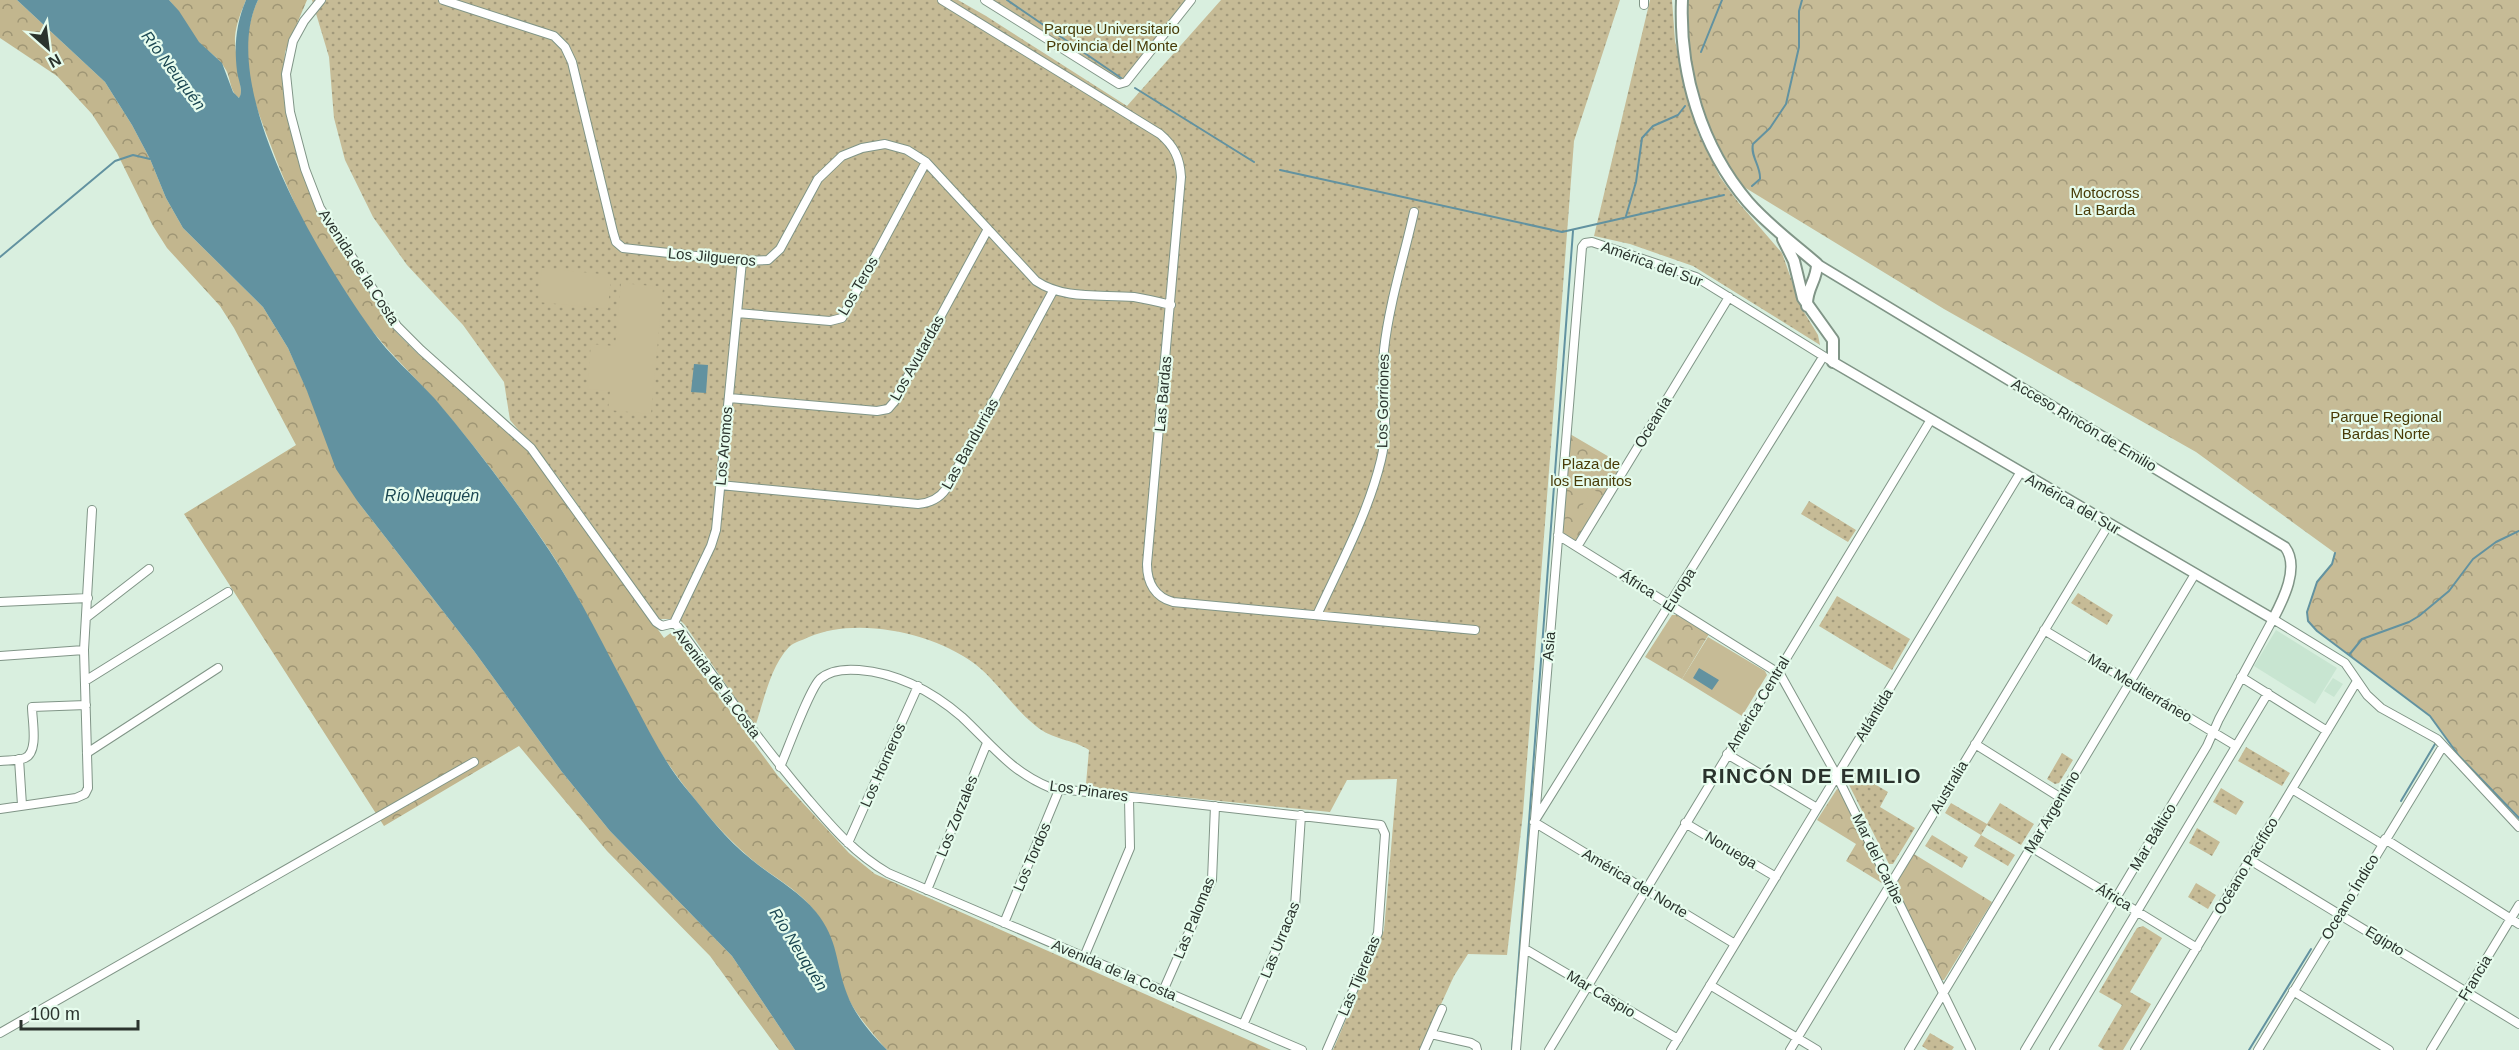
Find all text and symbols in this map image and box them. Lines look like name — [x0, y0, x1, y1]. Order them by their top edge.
north arrow — [18, 18, 78, 78]
park label: Parque Universitario Provincia del Monte — [1044, 20, 1180, 54]
water label: Río Neuquén — [138, 28, 209, 113]
text: N — [46, 51, 64, 71]
park label: Motocross La Barda — [2070, 184, 2140, 218]
street label: Avenida de la Costa — [316, 206, 403, 328]
street label: América del Sur — [1599, 237, 1705, 290]
street label: Los Jilgueros — [667, 244, 757, 269]
street label: Los Teros — [834, 253, 881, 318]
street label: Los Avutardas — [886, 312, 947, 403]
street label: Los Gorriones — [1373, 354, 1392, 448]
street label: Las Bardas — [1151, 355, 1174, 432]
street label: Acceso Rincón de Emilio — [2009, 375, 2160, 475]
street label: Oceanía — [1631, 393, 1675, 450]
street label: Las Bandurrias — [938, 396, 1001, 492]
street label: Los Aromos — [712, 406, 735, 486]
park label: Parque Regional Bardas Norte — [2330, 408, 2442, 442]
park label: Plaza de los Enanitos — [1550, 455, 1632, 489]
street label: América del Sur — [2023, 470, 2124, 538]
water label: Río Neuquén — [385, 487, 479, 504]
street label: Europa — [1659, 564, 1699, 615]
street label: África — [1618, 566, 1660, 601]
street label: Avenida de la Costa — [670, 624, 765, 742]
street label: Asia — [1539, 630, 1558, 661]
street label: Mar Mediterráneo — [2085, 650, 2195, 725]
street label: América Central — [1723, 653, 1793, 754]
street label: Atlántida — [1851, 685, 1896, 744]
street label: Los Horneros — [856, 720, 909, 809]
street label: Australia — [1926, 757, 1971, 816]
district label: RINCÓN DE EMILIO — [1702, 764, 1922, 787]
street label: Mar Argentino — [2020, 767, 2083, 856]
street label: Los Zorzales — [933, 773, 981, 859]
street label: Los Pinares — [1049, 777, 1129, 804]
street label: Mar Báltico — [2126, 800, 2179, 873]
street label: Mar del Caribe — [1849, 811, 1908, 907]
street label: Océano Pacífico — [2210, 814, 2281, 917]
street label: Los Tordos — [1009, 820, 1054, 894]
street label: Noruega — [1702, 827, 1761, 872]
street label: América del Norte — [1579, 844, 1691, 921]
street label: Oceano Índico — [2317, 851, 2382, 943]
street label: Las Palomas — [1169, 874, 1218, 961]
street label: África — [2093, 879, 2136, 914]
street label: Las Urracas — [1257, 899, 1303, 980]
water label: Río Neuquén — [766, 905, 831, 994]
street label: Egipto — [2363, 922, 2408, 959]
street label: Las Tijeretas — [1334, 933, 1383, 1018]
street label: Avenida de la Costa — [1049, 936, 1180, 1004]
street label: Francia — [2454, 951, 2495, 1004]
street label: Mar Caspio — [1564, 967, 1639, 1021]
scale bar — [21, 993, 138, 1031]
text: 100 m — [30, 1004, 80, 1024]

